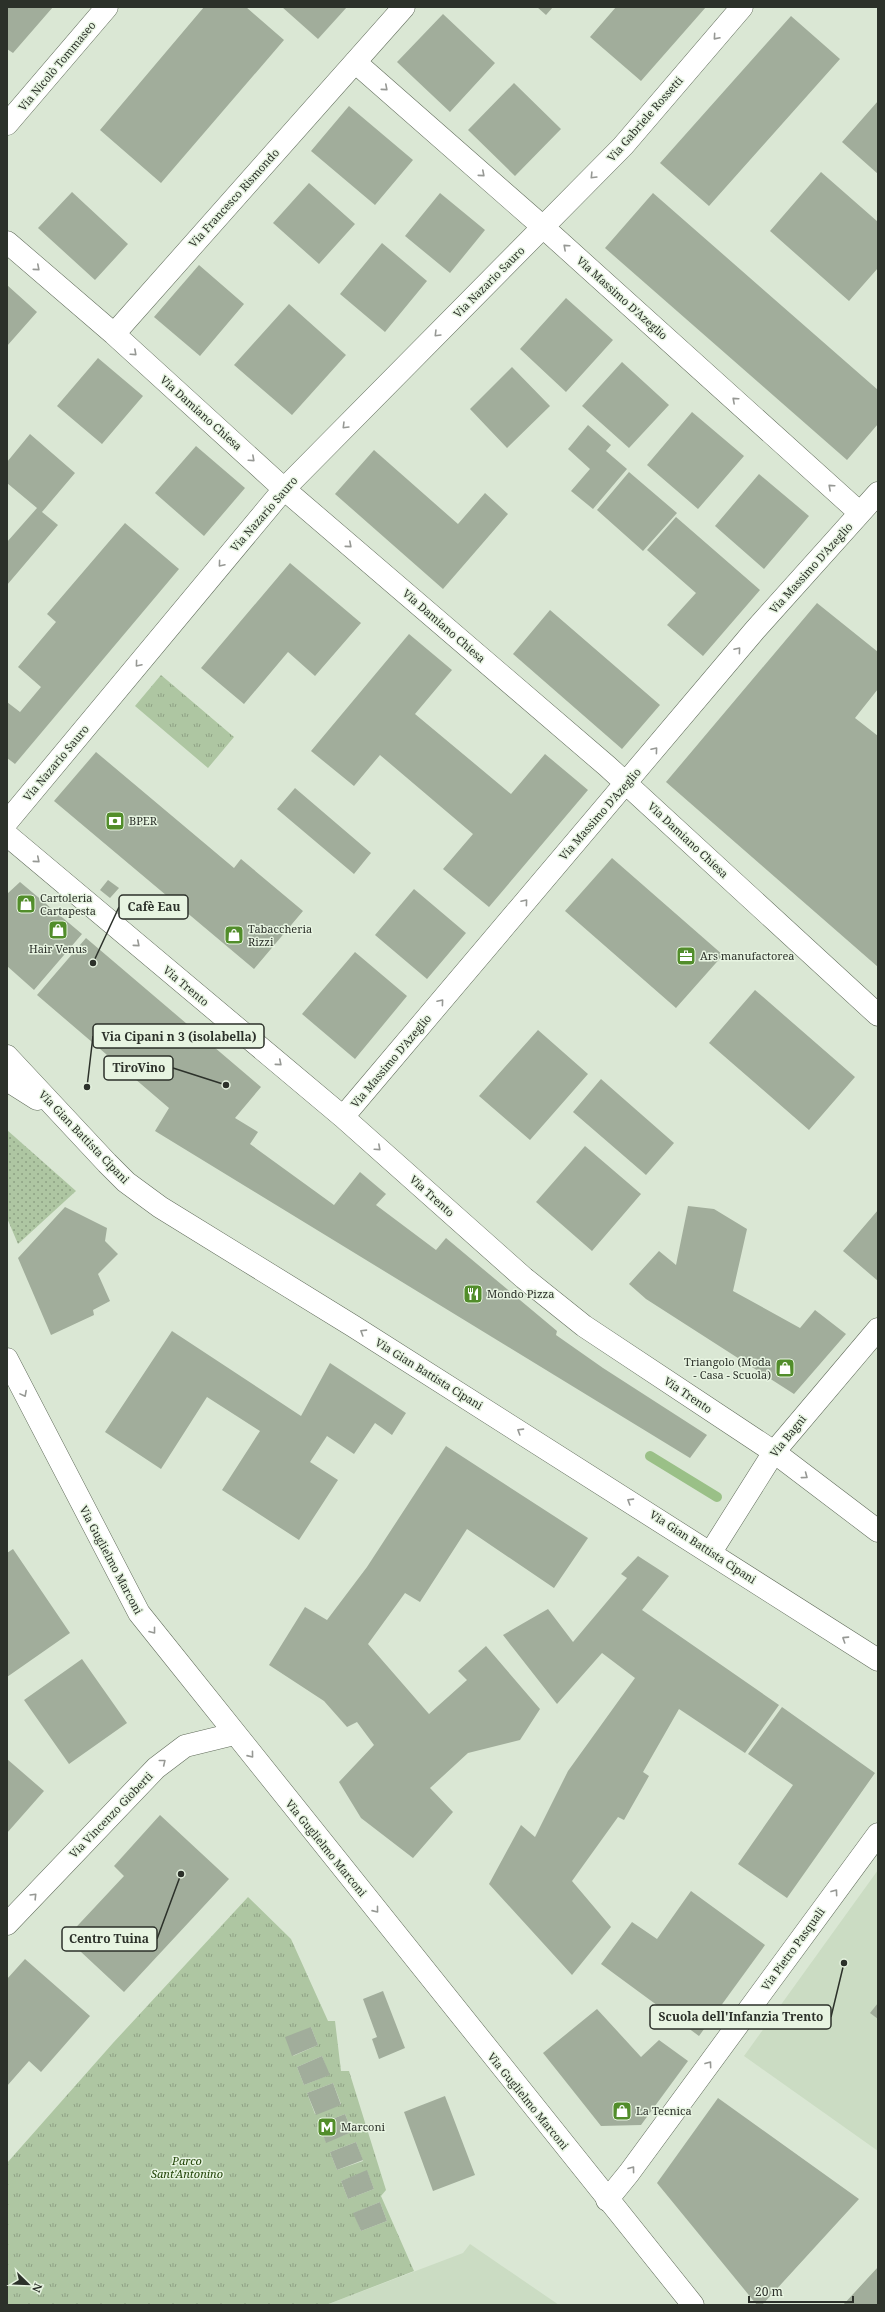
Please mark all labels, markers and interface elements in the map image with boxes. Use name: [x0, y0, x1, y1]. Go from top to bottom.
street label: Via Nicolò Tommaseo: [15, 18, 99, 114]
one-way arrow: [714, 32, 721, 39]
street label: Via Gabriele Rossetti: [603, 73, 686, 164]
one-way arrow: [380, 83, 387, 90]
street label: Via Francesco Rismondo: [185, 145, 282, 250]
one-way arrow: [478, 169, 485, 176]
one-way arrow: [590, 171, 598, 179]
street label: Via Nazario Sauro: [450, 243, 528, 321]
one-way arrow: [563, 244, 571, 252]
street label: Via Massimo D'Azeglio: [574, 253, 671, 343]
one-way arrow: [32, 263, 39, 270]
one-way arrow: [434, 329, 442, 337]
one-way arrow: [130, 348, 137, 355]
street label: Via Damiano Chiesa: [157, 372, 245, 453]
one-way arrow: [732, 397, 740, 405]
one-way arrow: [343, 421, 350, 429]
one-way arrow: [247, 454, 254, 461]
street label: Via Nazario Sauro: [227, 473, 300, 554]
one-way arrow: [828, 485, 836, 492]
street label: Via Massimo D'Azeglio: [766, 519, 856, 616]
one-way arrow: [345, 540, 352, 547]
one-way arrow: [219, 560, 226, 567]
street label: Via Damiano Chiesa: [400, 586, 489, 666]
one-way arrow: [733, 648, 740, 655]
one-way arrow: [136, 660, 143, 667]
street label: Via Nazario Sauro: [19, 721, 92, 804]
one-way arrow: [650, 748, 657, 755]
street label: Via Massimo D'Azeglio: [555, 764, 644, 863]
street label: Via Damiano Chiesa: [645, 798, 732, 881]
bank icon: BPER: [104, 810, 126, 832]
place label: BPER: [129, 813, 158, 828]
one-way arrow: [32, 856, 40, 863]
place label: Cartoleria Cartapesta: [40, 890, 96, 918]
shop icon: Cartoleria Cartapesta: [15, 893, 37, 915]
callout: Cafè Eau: [119, 895, 188, 919]
text: Cafè Eau: [127, 898, 181, 915]
one-way arrow: [520, 900, 527, 907]
shop icon: Hair Venus: [47, 919, 69, 941]
place label: Tabaccheria Rizzi: [248, 921, 312, 949]
shop icon: Tabaccheria Rizzi: [223, 924, 245, 946]
one-way arrow: [132, 939, 139, 946]
place label: Hair Venus: [29, 941, 87, 956]
office icon: Ars manufactorea: [675, 945, 697, 967]
place label: Ars manufactorea: [700, 948, 795, 963]
street label: Via Trento: [160, 962, 212, 1009]
one-way arrow: [436, 999, 443, 1006]
street label: Via Massimo D'Azeglio: [347, 1011, 434, 1111]
callout: Via Cipani n 3 (isolabella): [93, 1024, 264, 1048]
text: Via Cipani n 3 (isolabella): [101, 1028, 257, 1045]
callout: TiroVino: [104, 1056, 173, 1080]
text: TiroVino: [113, 1059, 165, 1076]
one-way arrow: [274, 1059, 282, 1066]
street label: Via Gian Battista Cipani: [36, 1087, 133, 1187]
one-way arrow: [373, 1143, 381, 1150]
street label: Via Trento: [407, 1172, 458, 1220]
restaurant icon: Mondo Pizza: [462, 1283, 484, 1305]
place label: Mondo Pizza: [487, 1286, 554, 1301]
one-way arrow: [360, 1330, 367, 1337]
street label: Via Gian Battista Cipani: [373, 1334, 486, 1413]
place label: Triangolo (Moda - Casa - Scuola): [684, 1354, 771, 1382]
shop icon: Triangolo (Moda - Casa - Scuola): [774, 1357, 796, 1379]
street label: Via Trento: [661, 1373, 715, 1416]
one-way arrow: [19, 1390, 26, 1397]
street label: Via Bagni: [766, 1411, 809, 1460]
one-way arrow: [517, 1429, 524, 1436]
one-way arrow: [801, 1471, 808, 1478]
one-way arrow: [627, 1499, 634, 1506]
street label: Via Guglielmo Marconi: [76, 1503, 147, 1617]
street label: Via Gian Battista Cipani: [647, 1507, 760, 1587]
one-way arrow: [148, 1626, 155, 1633]
one-way arrow: [842, 1636, 849, 1644]
one-way arrow: [246, 1750, 253, 1757]
one-way arrow: [159, 1760, 166, 1767]
street label: Via Vincenzo Gioberti: [66, 1768, 156, 1861]
street label: Via Guglielmo Marconi: [283, 1796, 370, 1900]
one-way arrow: [830, 1889, 837, 1896]
one-way arrow: [29, 1893, 37, 1901]
street label: Via Pietro Pasquali: [757, 1904, 828, 1993]
one-way arrow: [372, 1906, 379, 1913]
callout: Centro Tuina: [62, 1927, 157, 1951]
text: Centro Tuina: [69, 1930, 149, 1947]
callout: Scuola dell'Infanzia Trento: [650, 2005, 831, 2029]
text: Scuola dell'Infanzia Trento: [659, 2008, 823, 2025]
street label: Via Guglielmo Marconi: [485, 2049, 572, 2153]
one-way arrow: [704, 2061, 711, 2068]
shop icon: La Tecnica: [611, 2100, 633, 2122]
place label: La Tecnica: [636, 2103, 692, 2118]
metro station icon: Marconi: [316, 2116, 338, 2138]
place label: Marconi: [341, 2119, 386, 2134]
park label: Parco Sant'Antonino: [151, 2153, 223, 2181]
one-way arrow: [627, 2167, 634, 2174]
north arrow: [8, 2264, 48, 2304]
scale bar: [749, 2278, 853, 2304]
text: N: [29, 2281, 46, 2295]
text: 20 m: [755, 2283, 783, 2300]

